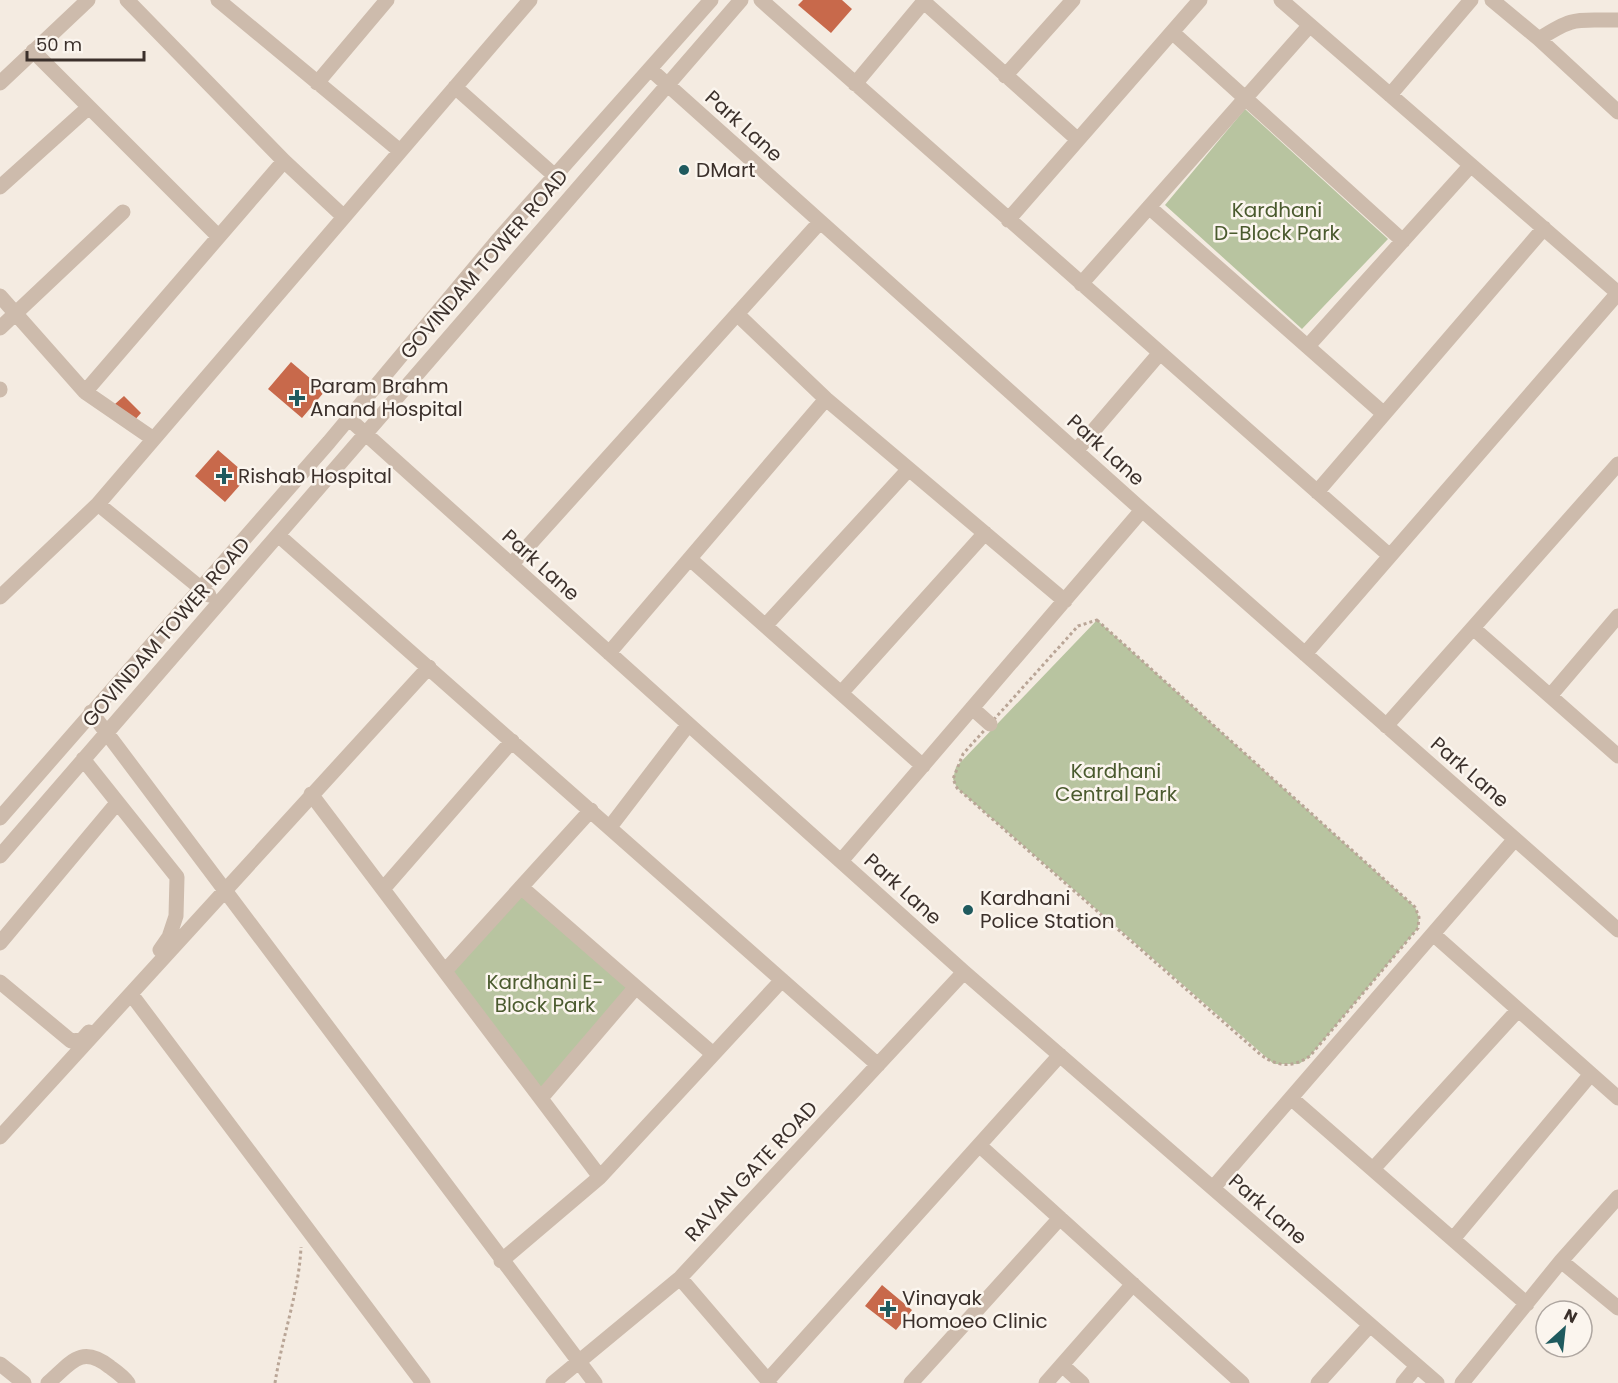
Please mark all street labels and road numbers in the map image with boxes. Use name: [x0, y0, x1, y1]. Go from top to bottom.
street label: Park Lane: [699, 84, 789, 168]
street label: GOVINDAM TOWER ROAD: [394, 163, 574, 365]
street label: Park Lane: [1061, 408, 1151, 492]
street label: Park Lane: [496, 523, 586, 607]
street label: GOVINDAM TOWER ROAD: [76, 531, 256, 733]
street label: Park Lane: [1425, 730, 1515, 814]
street label: Park Lane: [858, 847, 948, 931]
street label: RAVAN GATE ROAD: [678, 1095, 824, 1247]
street label: Park Lane: [1223, 1167, 1313, 1251]

